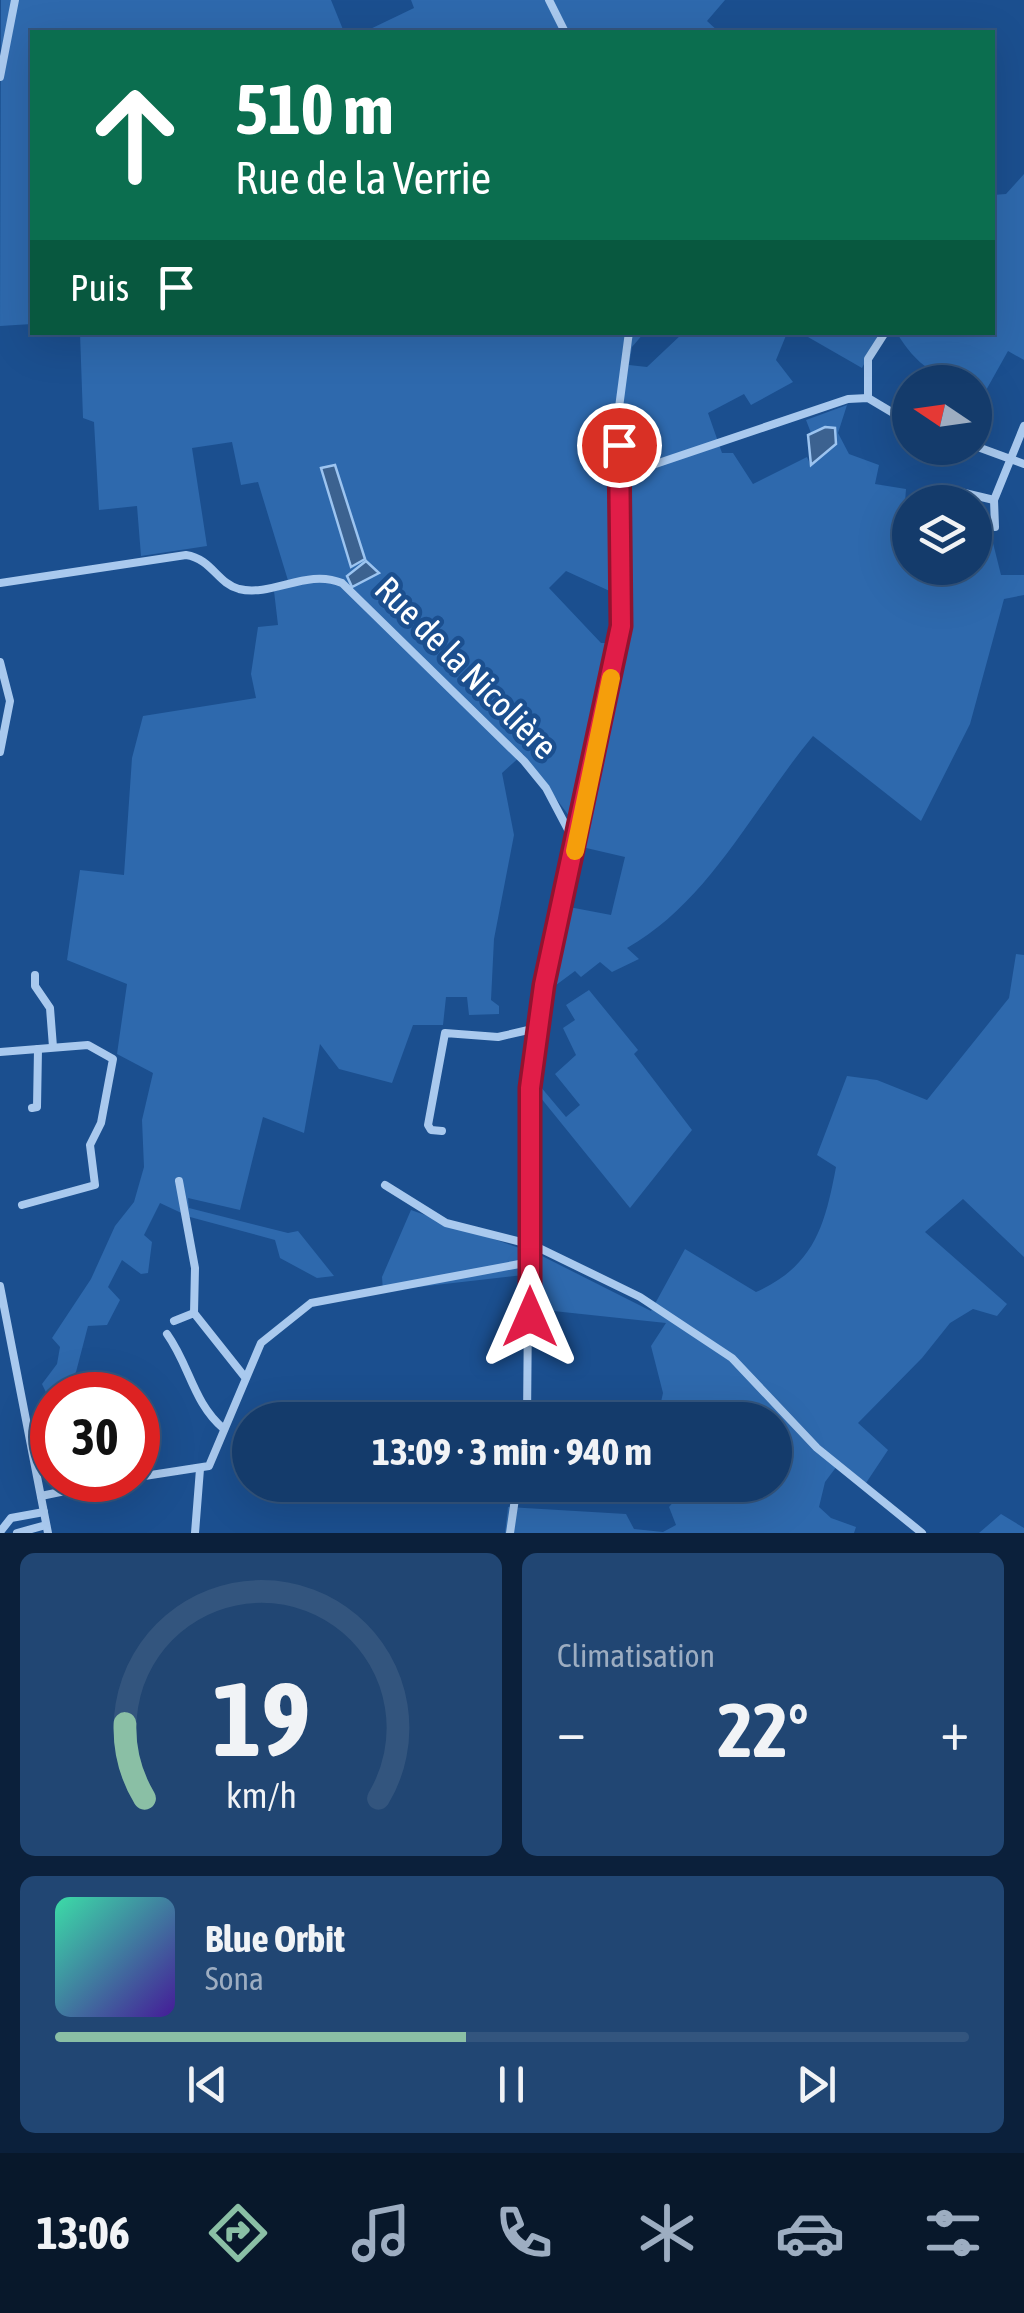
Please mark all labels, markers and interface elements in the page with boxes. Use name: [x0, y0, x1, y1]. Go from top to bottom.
text: 510 m: [235, 69, 394, 149]
icon: ahead: [70, 70, 200, 200]
text: Rue de la Verrie: [235, 152, 491, 204]
icon: arrive: [149, 260, 204, 315]
text: Puis: [70, 266, 129, 309]
north arrow: [892, 365, 992, 465]
map controls: [892, 365, 992, 585]
pin: [577, 403, 662, 488]
icon: arrive: [592, 418, 647, 473]
button: layers: [892, 485, 992, 585]
street label: Rue de la Nicolière: [368, 568, 566, 766]
position arrow: [478, 1265, 582, 1369]
speed limit sign: 30: [30, 1372, 160, 1502]
text: 13:09 · 3 min · 940 m: [372, 1430, 652, 1473]
text: Climatisation: [557, 1637, 715, 1674]
text: 19: [212, 1659, 310, 1778]
text: 22°: [717, 1687, 809, 1773]
text: −: [557, 1699, 586, 1762]
text: +: [940, 1699, 969, 1762]
text: km/h: [226, 1775, 296, 1816]
text: Blue Orbit: [205, 1917, 345, 1960]
text: Sona: [205, 1960, 264, 1997]
icon: previous: [180, 2057, 235, 2112]
icon: pause: [484, 2057, 539, 2112]
icon: next: [789, 2057, 844, 2112]
icon: directions: [203, 2198, 273, 2268]
icon: music: [346, 2198, 416, 2268]
icon: phone: [489, 2198, 559, 2268]
icon: climate: [632, 2198, 702, 2268]
icon: car: [775, 2198, 845, 2268]
icon: filters: [918, 2198, 988, 2268]
text: 13:06: [36, 2207, 130, 2259]

